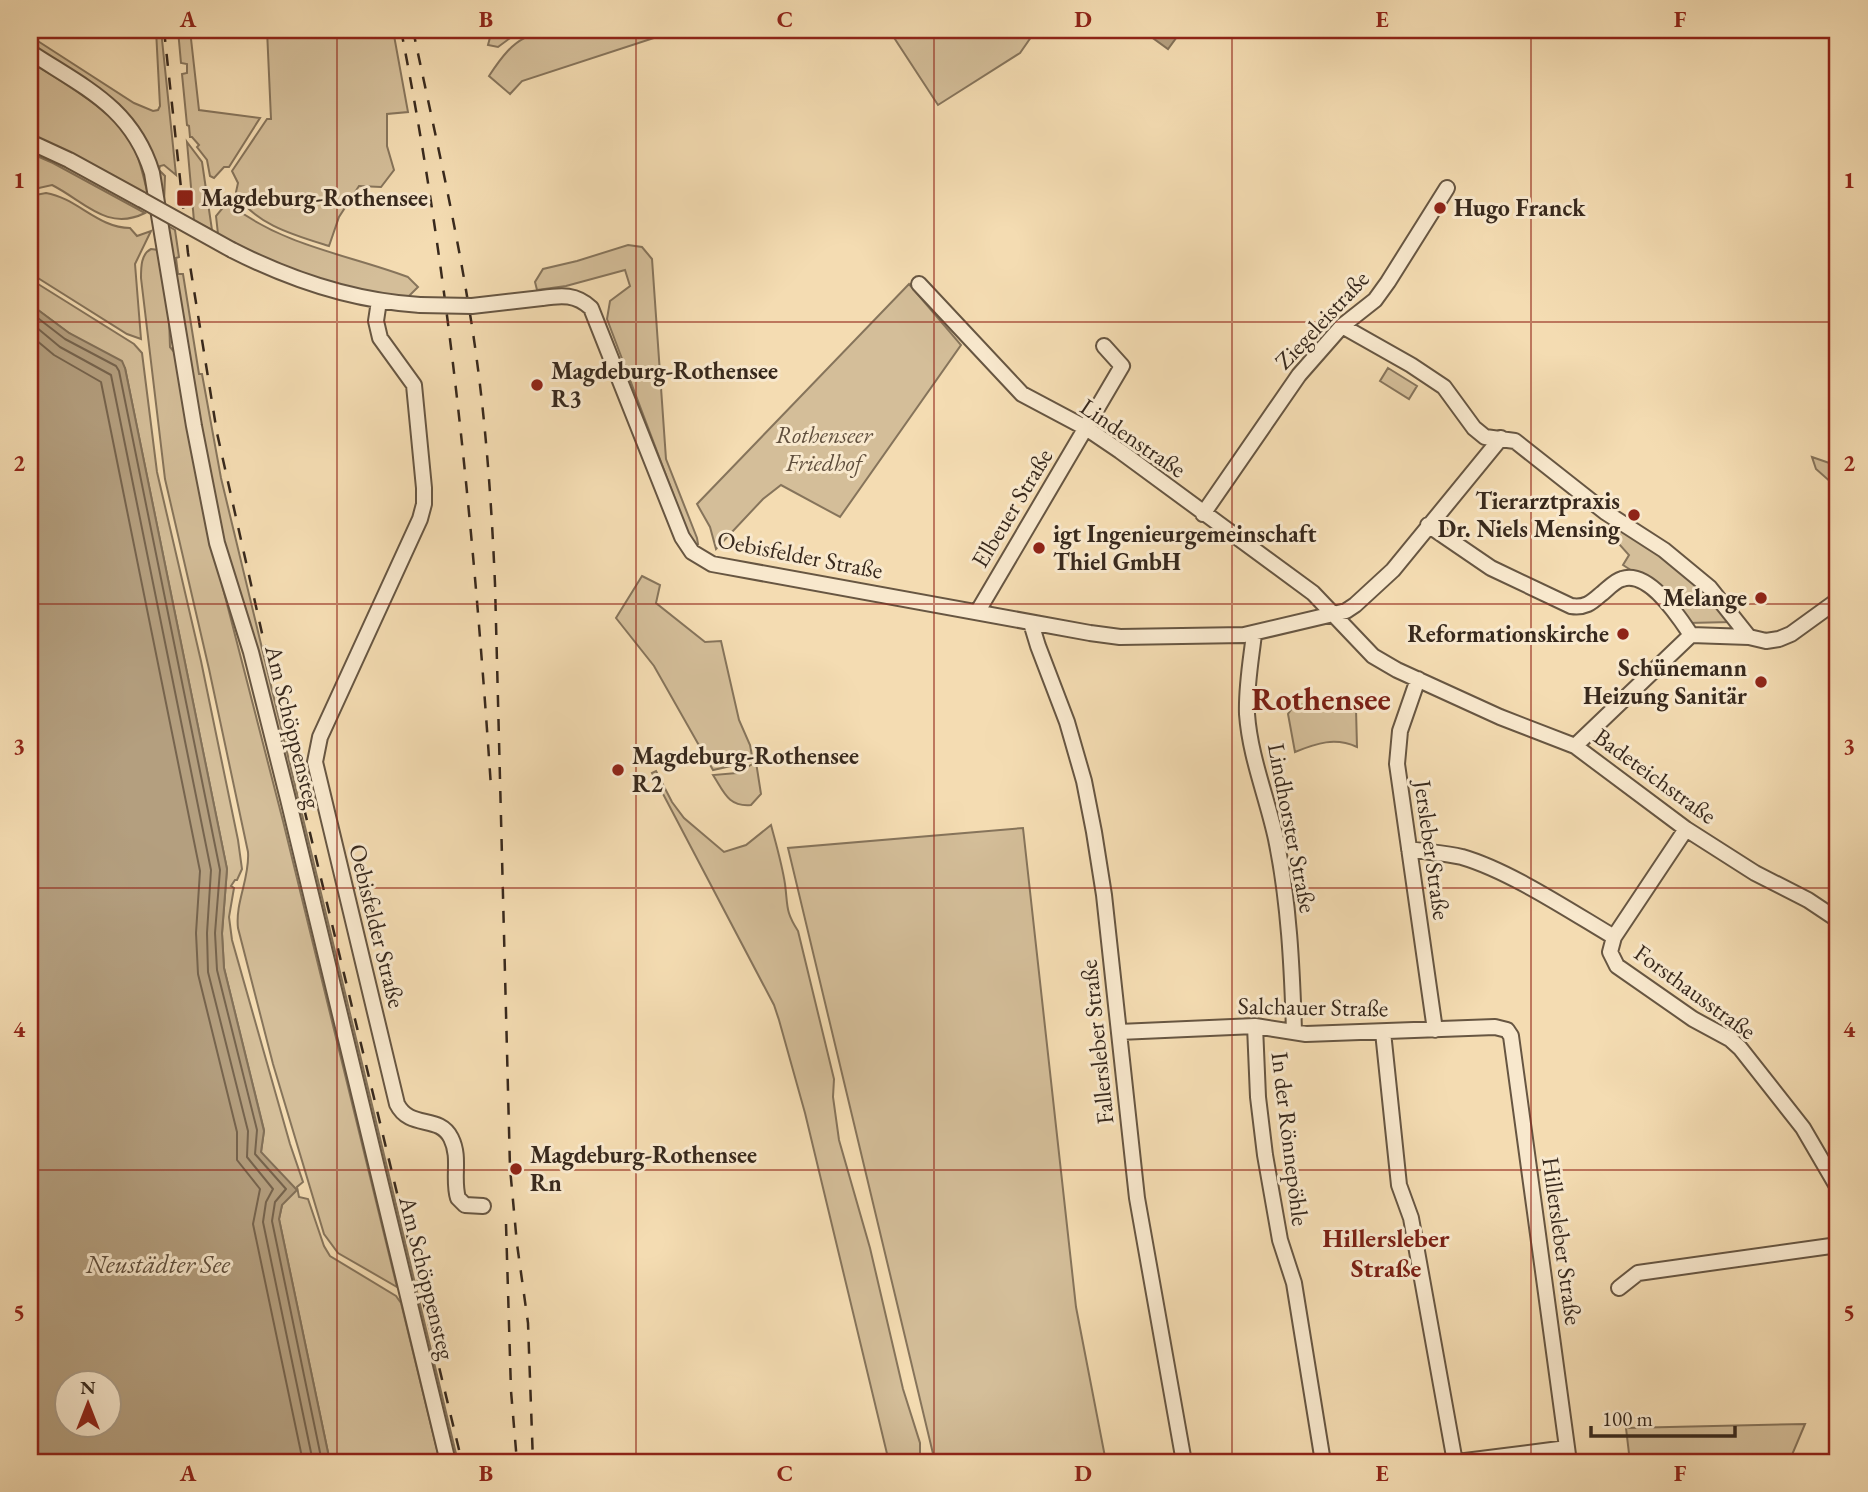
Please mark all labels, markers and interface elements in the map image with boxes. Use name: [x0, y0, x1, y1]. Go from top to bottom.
text: A: [179, 4, 197, 34]
text: B: [479, 4, 493, 34]
text: C: [777, 4, 793, 34]
text: D: [1074, 4, 1092, 34]
text: E: [1375, 4, 1389, 34]
text: F: [1674, 4, 1687, 34]
text: 1: [13, 165, 25, 195]
text: 1: [1843, 165, 1855, 195]
place label: Magdeburg-Rothensee: [201, 182, 428, 214]
marker: Magdeburg-Rothensee: [175, 188, 195, 208]
place label: Hugo Franck: [1454, 192, 1586, 224]
marker: Hugo Franck: [1432, 200, 1448, 216]
street label: Ziegeleistraße: [1268, 263, 1376, 376]
place label: Magdeburg-Rothensee R3: [551, 355, 778, 414]
marker: Magdeburg-Rothensee R3: [529, 377, 545, 393]
street label: Lindenstraße: [1074, 391, 1192, 484]
park label: Rothenseer Friedhof: [776, 419, 874, 478]
street label: Elbeuer Straße: [964, 443, 1059, 573]
text: 2: [13, 448, 25, 478]
text: 2: [1843, 448, 1855, 478]
place label: Tierarztpraxis Dr. Niels Mensing: [1438, 485, 1621, 545]
marker: Tierarztpraxis Dr. Niels Mensing: [1626, 507, 1642, 523]
place label: igt Ingenieurgemeinschaft Thiel GmbH: [1053, 518, 1316, 577]
street label: Oebisfelder Straße: [715, 523, 885, 586]
marker: igt Ingenieurgemeinschaft Thiel GmbH: [1031, 540, 1047, 556]
place label: Melange: [1663, 582, 1747, 614]
marker: Melange: [1753, 590, 1769, 606]
place label: Reformationskirche: [1408, 618, 1609, 649]
marker: Reformationskirche: [1615, 626, 1631, 642]
street label: Am Schöppensteg: [258, 641, 329, 812]
place label: Schünemann Heizung Sanitär: [1583, 652, 1747, 712]
marker: Schünemann Heizung Sanitär: [1753, 674, 1769, 690]
district label: Rothensee: [1251, 678, 1391, 720]
street label: Badeteichstraße: [1588, 721, 1723, 831]
text: 3: [13, 731, 25, 761]
text: 3: [1843, 731, 1855, 761]
place label: Magdeburg-Rothensee R2: [632, 740, 859, 799]
street label: Lindhorster Straße: [1261, 740, 1324, 915]
marker: Magdeburg-Rothensee R2: [610, 762, 626, 778]
street label: Jersleber Straße: [1407, 776, 1458, 922]
street label: Oebisfelder Straße: [342, 841, 413, 1011]
street label: Forsthausstraße: [1628, 937, 1762, 1046]
street label: Fallersleber Straße: [1072, 958, 1121, 1126]
street label: Salchauer Straße: [1237, 990, 1389, 1023]
text: 4: [13, 1014, 26, 1044]
text: 4: [1843, 1014, 1856, 1044]
street label: In der Rönnepöhle: [1264, 1050, 1317, 1228]
place label: Magdeburg-Rothensee Rn: [530, 1139, 757, 1198]
street label: Hillersleber Straße: [1535, 1155, 1590, 1327]
marker: Magdeburg-Rothensee Rn: [508, 1161, 524, 1177]
street label: Am Schöppensteg: [392, 1192, 463, 1363]
district label: Hillersleber Straße: [1322, 1221, 1450, 1285]
water label: Neustädter See: [85, 1247, 231, 1281]
text: 5: [13, 1297, 25, 1327]
text: 5: [1843, 1297, 1855, 1327]
north arrow: [52, 1370, 122, 1440]
text: N: [80, 1375, 96, 1400]
scale bar: [1591, 1394, 1735, 1438]
text: 100 m: [1602, 1405, 1653, 1432]
text: A: [179, 1458, 197, 1488]
text: B: [479, 1458, 493, 1488]
text: C: [777, 1458, 793, 1488]
text: D: [1074, 1458, 1092, 1488]
text: E: [1375, 1458, 1389, 1488]
text: F: [1674, 1458, 1687, 1488]

